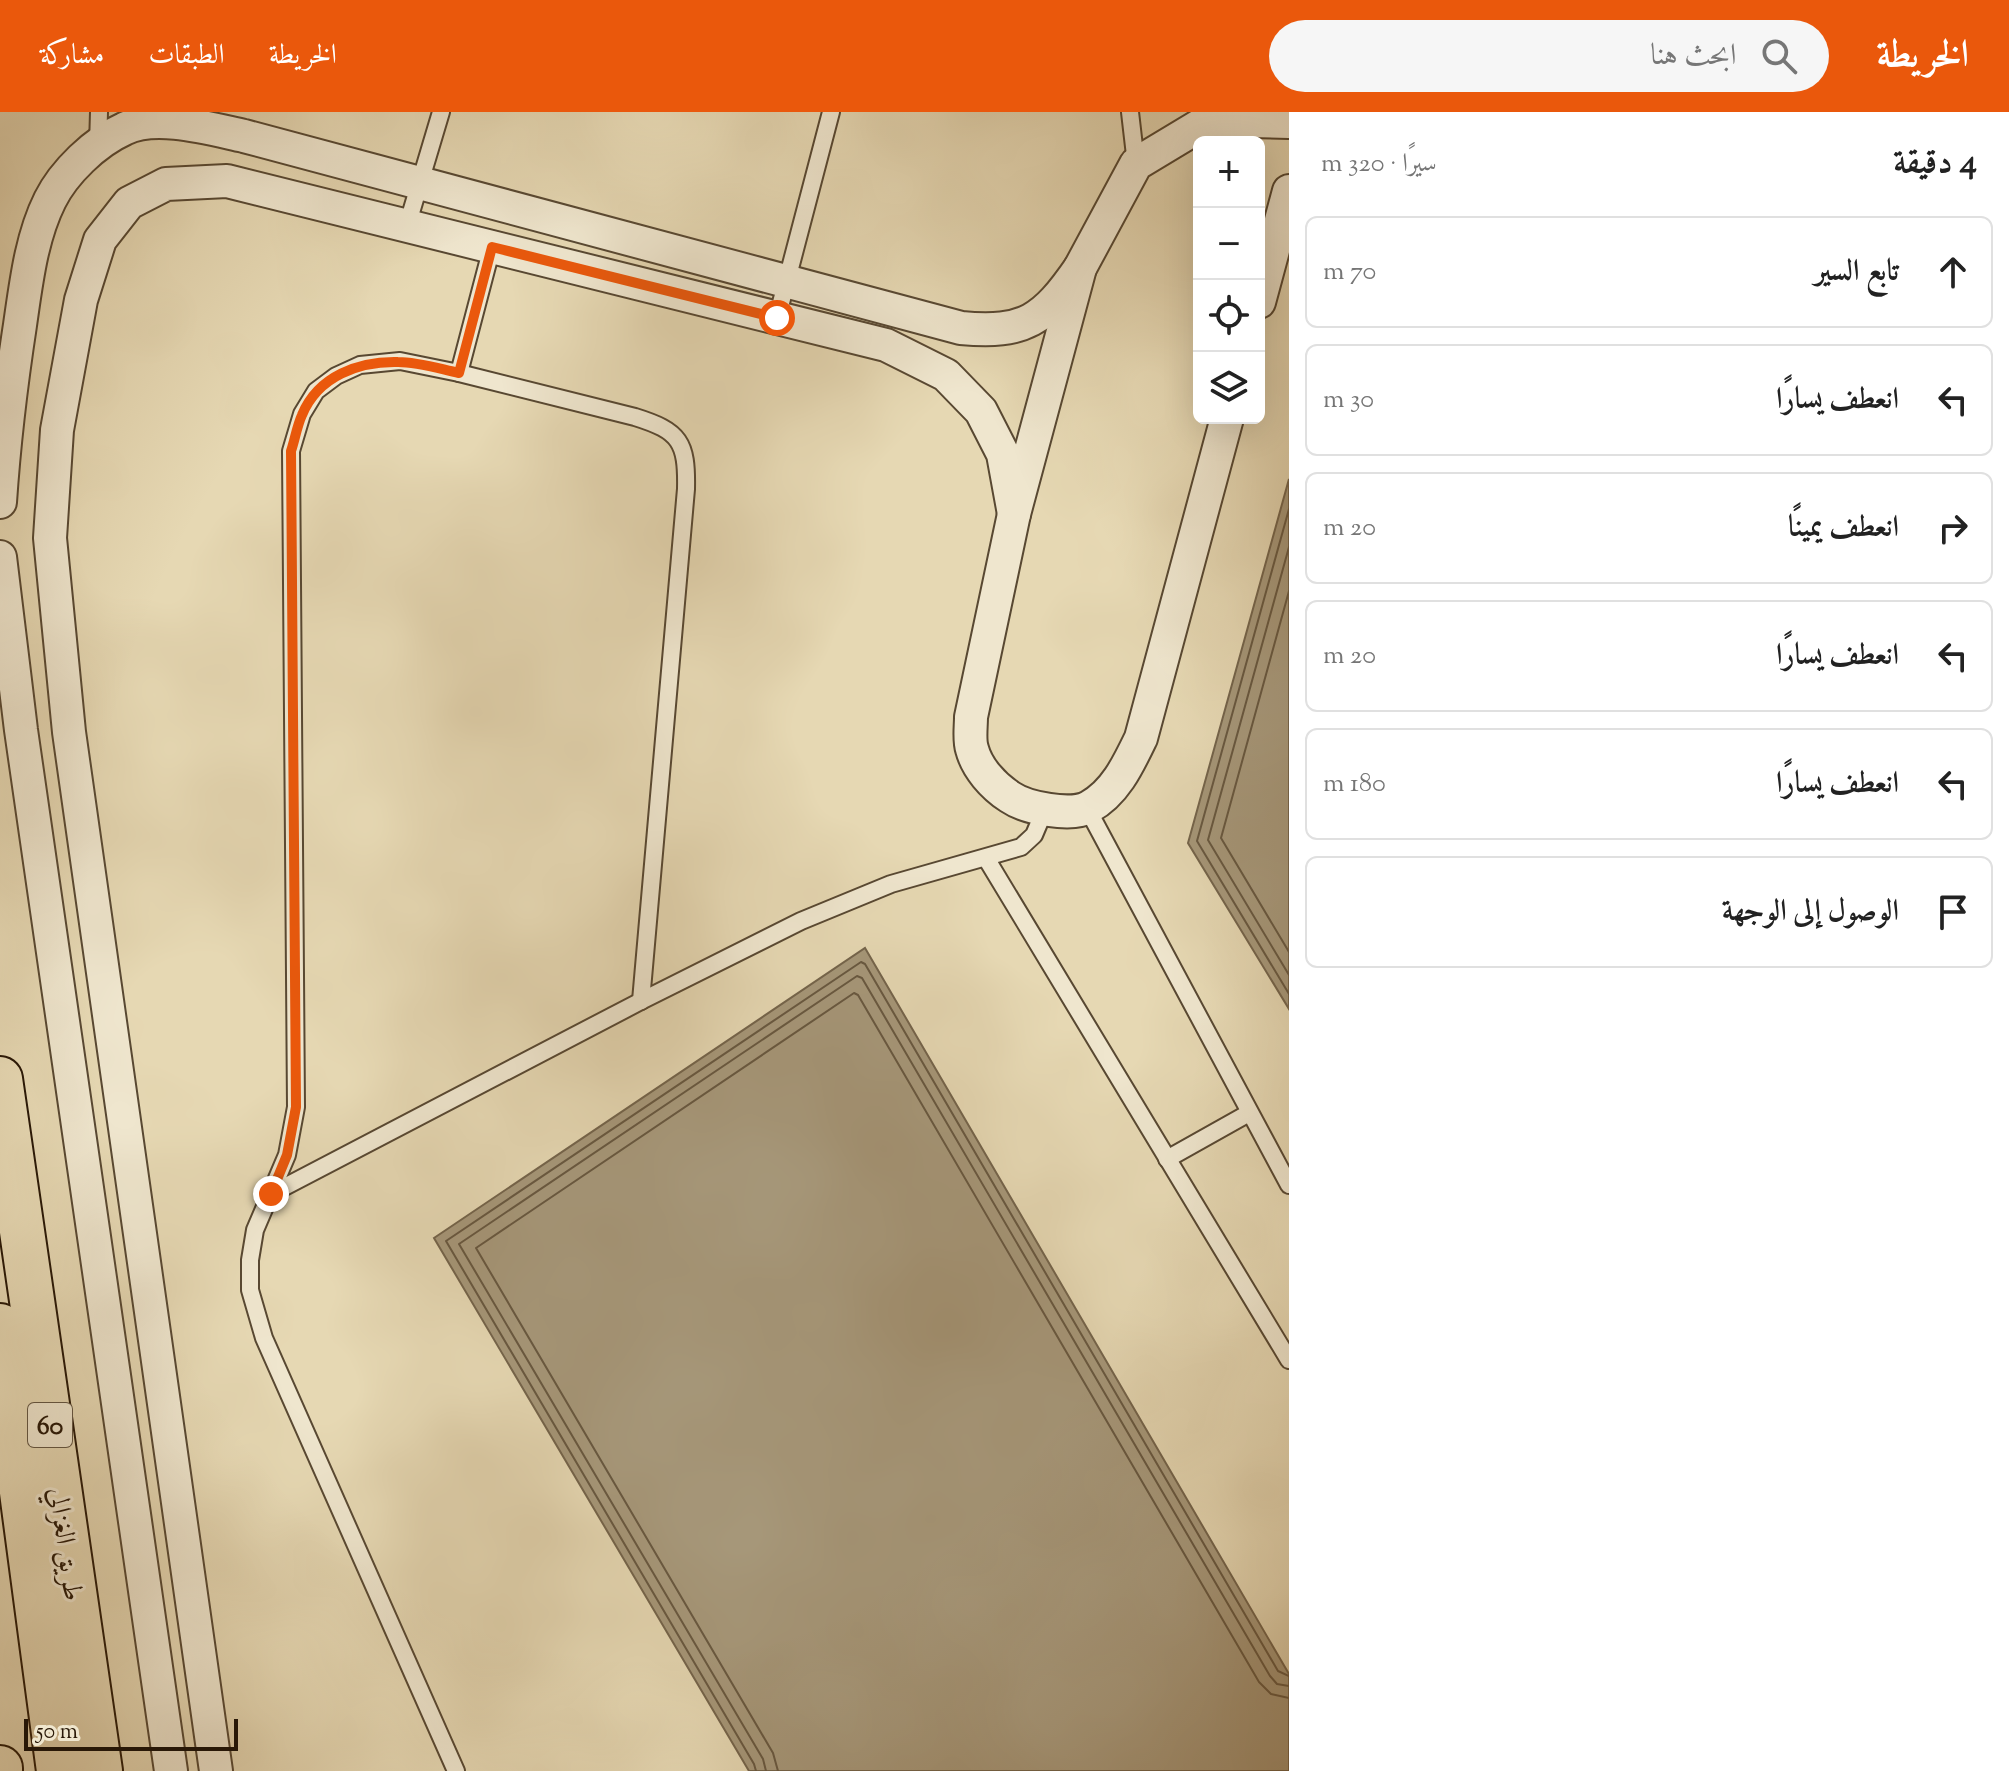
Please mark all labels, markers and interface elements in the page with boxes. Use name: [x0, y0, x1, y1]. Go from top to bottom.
search box: [1269, 20, 1829, 92]
text: الخريطة: [1877, 30, 1969, 84]
icon: search: [1757, 34, 1801, 78]
text: ابحث هنا: [1650, 35, 1737, 78]
text: مشاركة: [40, 36, 104, 76]
text: الطبقات: [148, 36, 225, 76]
text: الخريطة: [269, 36, 337, 76]
map controls: [1193, 136, 1265, 424]
button: +: [1193, 136, 1265, 208]
text: 4 دقيقة: [1893, 139, 1977, 188]
text: سيرًا · 320 m: [1321, 146, 1437, 183]
button: −: [1193, 208, 1265, 280]
icon: ahead: [1931, 250, 1975, 294]
text: تابع السير: [1814, 251, 1899, 294]
text: 70 m: [1323, 254, 1376, 291]
button: locate: [1193, 280, 1265, 352]
route start: [759, 300, 795, 336]
button: layers: [1193, 352, 1265, 424]
icon: left: [1931, 378, 1975, 422]
text: انعطف يسارًا: [1776, 379, 1899, 422]
text: 30 m: [1323, 382, 1374, 419]
icon: right: [1931, 506, 1975, 550]
text: انعطف يمينًا: [1788, 507, 1899, 550]
text: 20 m: [1323, 510, 1376, 547]
icon: left: [1931, 634, 1975, 678]
text: انعطف يسارًا: [1776, 635, 1899, 678]
text: 20 m: [1323, 638, 1376, 675]
icon: left: [1931, 762, 1975, 806]
text: انعطف يسارًا: [1776, 763, 1899, 806]
text: 180 m: [1323, 766, 1386, 803]
icon: arrive: [1931, 890, 1975, 934]
text: الوصول إلى الوجهة: [1722, 891, 1899, 934]
route end: [253, 1176, 289, 1212]
road number: 60: [28, 1403, 72, 1447]
street label: طريق الغزالي: [36, 1485, 92, 1604]
scale bar: [24, 1715, 238, 1751]
text: 50 m: [36, 1717, 78, 1749]

